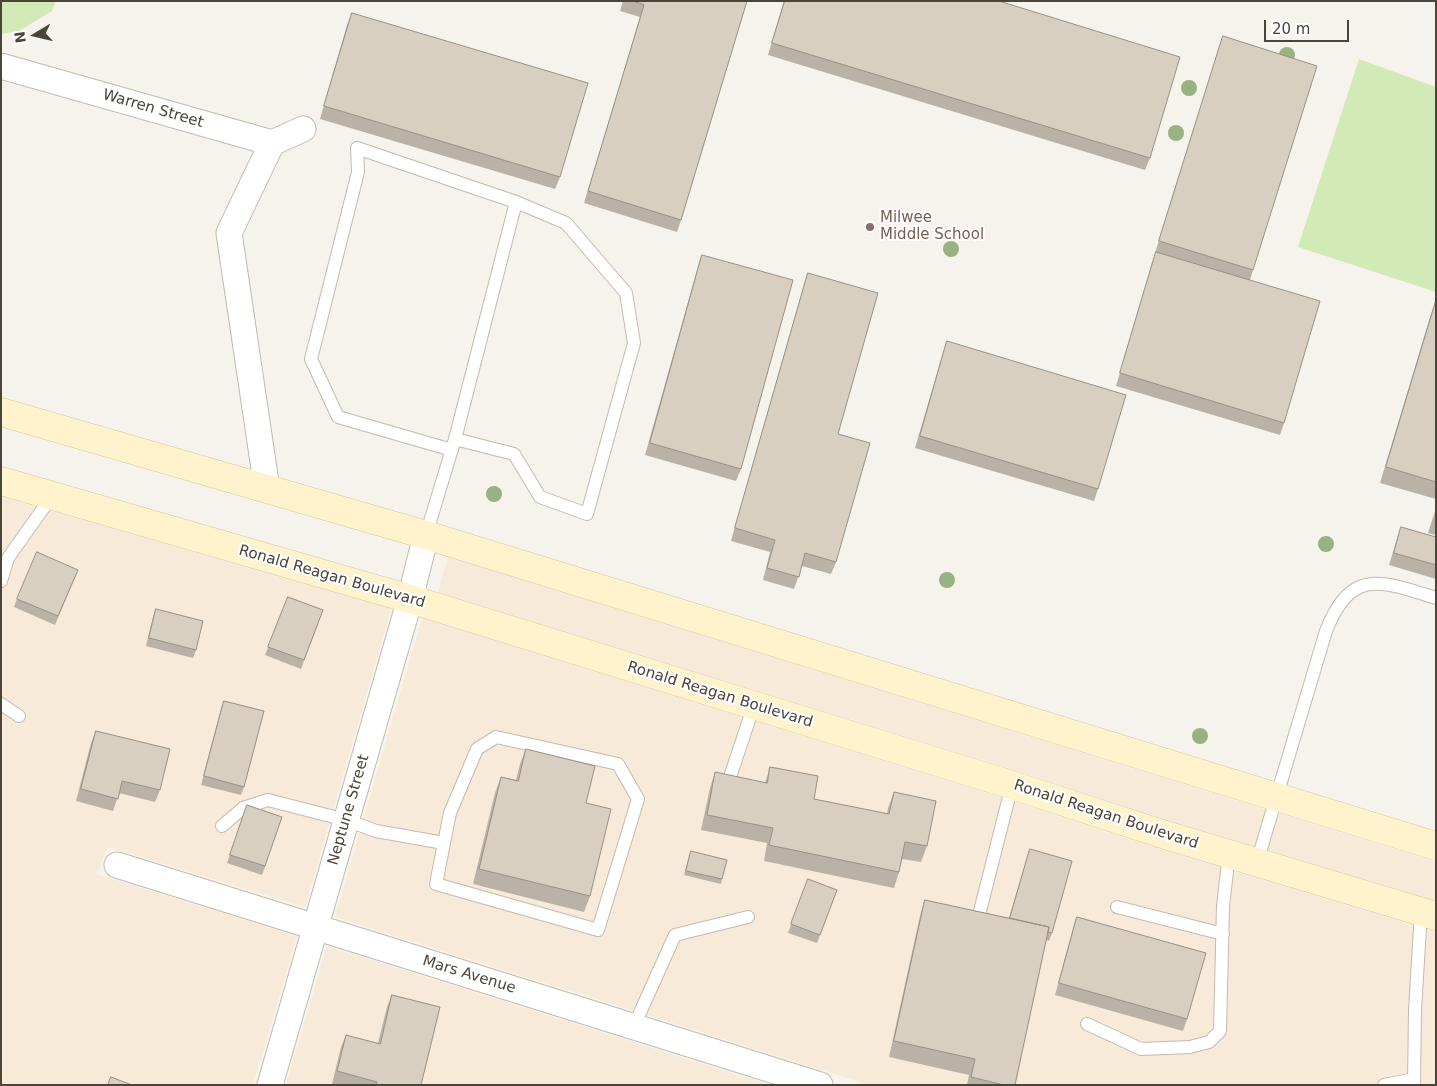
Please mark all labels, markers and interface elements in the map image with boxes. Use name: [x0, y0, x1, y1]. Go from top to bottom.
north arrow: [10, 10, 60, 60]
scale bar: [1267, 10, 1352, 42]
text: 20 m: [1272, 20, 1310, 38]
text: N: [11, 30, 29, 44]
street label: Warren Street: [101, 86, 205, 132]
place label: Milwee Middle School: [880, 209, 984, 244]
marker: Milwee Middle School: [864, 221, 876, 233]
street label: Ronald Reagan Boulevard: [237, 542, 427, 612]
street label: Ronald Reagan Boulevard: [625, 658, 815, 732]
street label: Neptune Street: [325, 753, 373, 867]
street label: Ronald Reagan Boulevard: [1011, 777, 1201, 853]
street label: Mars Avenue: [420, 952, 518, 998]

